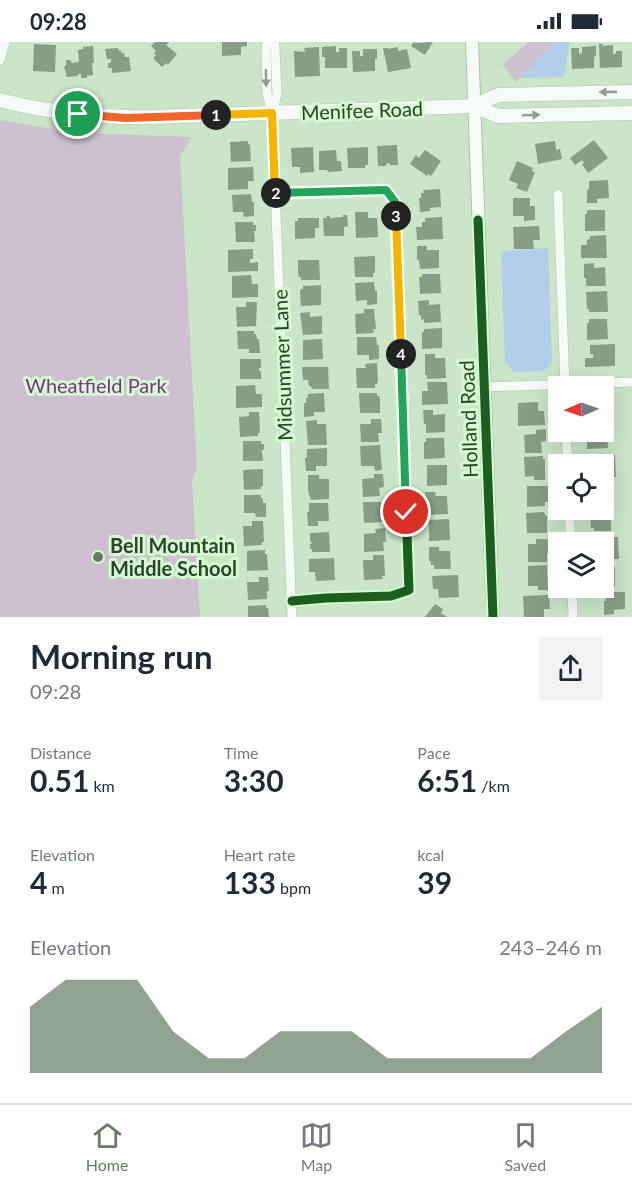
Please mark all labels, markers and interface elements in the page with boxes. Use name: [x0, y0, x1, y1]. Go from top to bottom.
text: 09:28: [30, 8, 87, 35]
one-way arrow: [262, 68, 271, 87]
one-way arrow: [598, 87, 617, 97]
pin: [52, 88, 103, 139]
street label: Menifee Road: [301, 96, 423, 124]
icon: arrive: [61, 97, 94, 130]
pin: 1: [201, 100, 231, 130]
text: 1: [211, 105, 221, 124]
one-way arrow: [521, 111, 540, 120]
pin: 2: [261, 178, 291, 208]
text: 2: [271, 183, 281, 202]
pin: 3: [381, 201, 411, 231]
text: 3: [391, 206, 401, 225]
street label: Midsummer Lane: [267, 289, 297, 441]
pin: 4: [386, 339, 416, 369]
text: 4: [396, 344, 406, 363]
street label: Holland Road: [454, 360, 482, 478]
park label: Wheatfield Park: [25, 373, 168, 397]
north arrow: [548, 376, 614, 442]
map controls: [548, 376, 614, 598]
button: locate: [548, 454, 614, 520]
pin: [380, 486, 431, 537]
icon: check: [389, 495, 422, 528]
button: layers: [548, 532, 614, 598]
place label: Bell Mountain Middle School: [110, 533, 237, 580]
marker: Bell Mountain Middle School: [91, 550, 105, 564]
text: Morning run: [30, 636, 213, 676]
button: share: [539, 637, 602, 700]
text: 09:28: [30, 679, 81, 703]
text: Distance: [30, 743, 91, 762]
text: Time: [224, 743, 259, 762]
text: Pace: [417, 743, 451, 762]
text: 0.51: [30, 762, 89, 798]
text: 3:30: [224, 762, 284, 798]
text: 6:51: [417, 762, 477, 798]
text: km: [89, 776, 115, 795]
text: /km: [477, 776, 510, 795]
text: Elevation: [30, 845, 95, 864]
text: Heart rate: [224, 845, 295, 864]
text: kcal: [417, 845, 444, 864]
text: 4: [30, 864, 47, 900]
text: 133: [224, 864, 276, 900]
text: 39: [417, 864, 452, 900]
text: m: [47, 878, 65, 897]
text: bpm: [276, 878, 311, 897]
text: Elevation: [30, 935, 111, 959]
text: 243–246 m: [499, 935, 602, 959]
tab: Home: [86, 1119, 128, 1174]
tab: Map: [300, 1119, 333, 1174]
tab: Saved: [504, 1119, 546, 1174]

